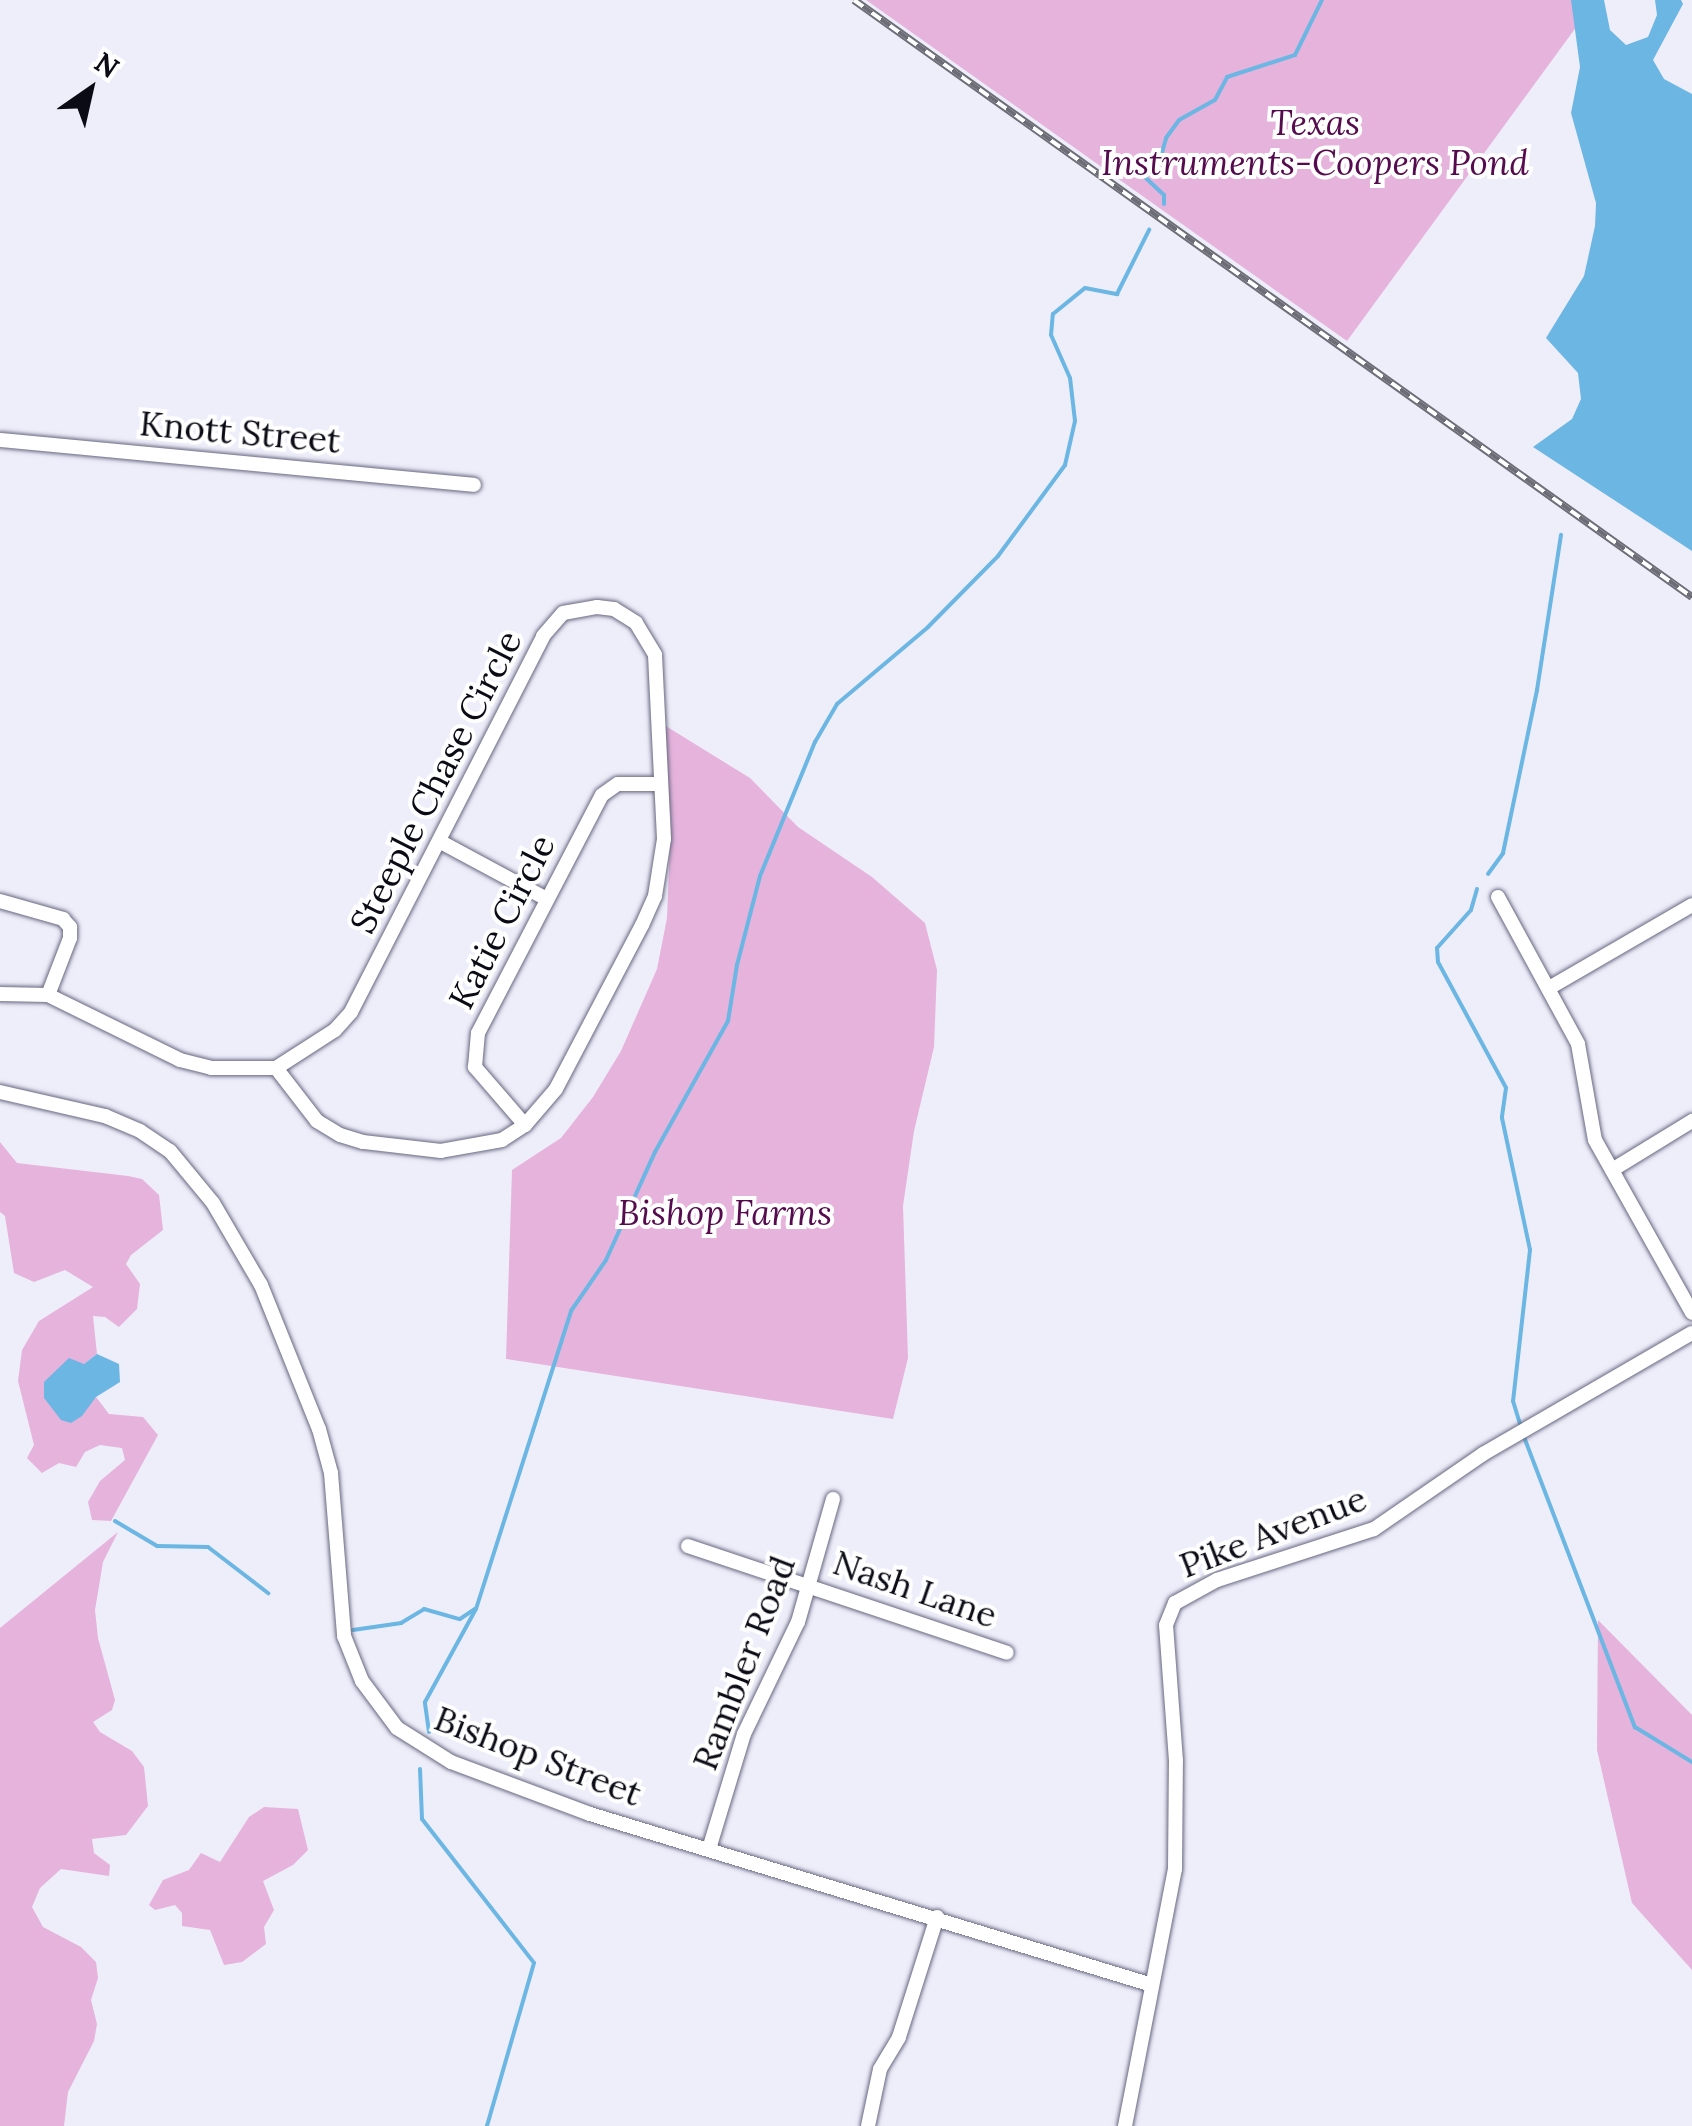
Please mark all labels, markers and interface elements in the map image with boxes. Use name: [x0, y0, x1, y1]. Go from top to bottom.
north arrow: [40, 40, 140, 140]
text: N: [88, 44, 126, 86]
park label: Texas Instruments-Coopers Pond: [1101, 102, 1529, 184]
street label: Knott Street: [138, 402, 342, 462]
street label: Steeple Chase Circle: [342, 624, 530, 940]
street label: Katie Circle: [440, 828, 564, 1016]
park label: Bishop Farms: [618, 1192, 832, 1234]
street label: Pike Avenue: [1174, 1477, 1372, 1587]
street label: Nash Lane: [828, 1541, 1002, 1637]
street label: Rambler Road: [684, 1550, 804, 1776]
street label: Bishop Street: [429, 1697, 647, 1815]

